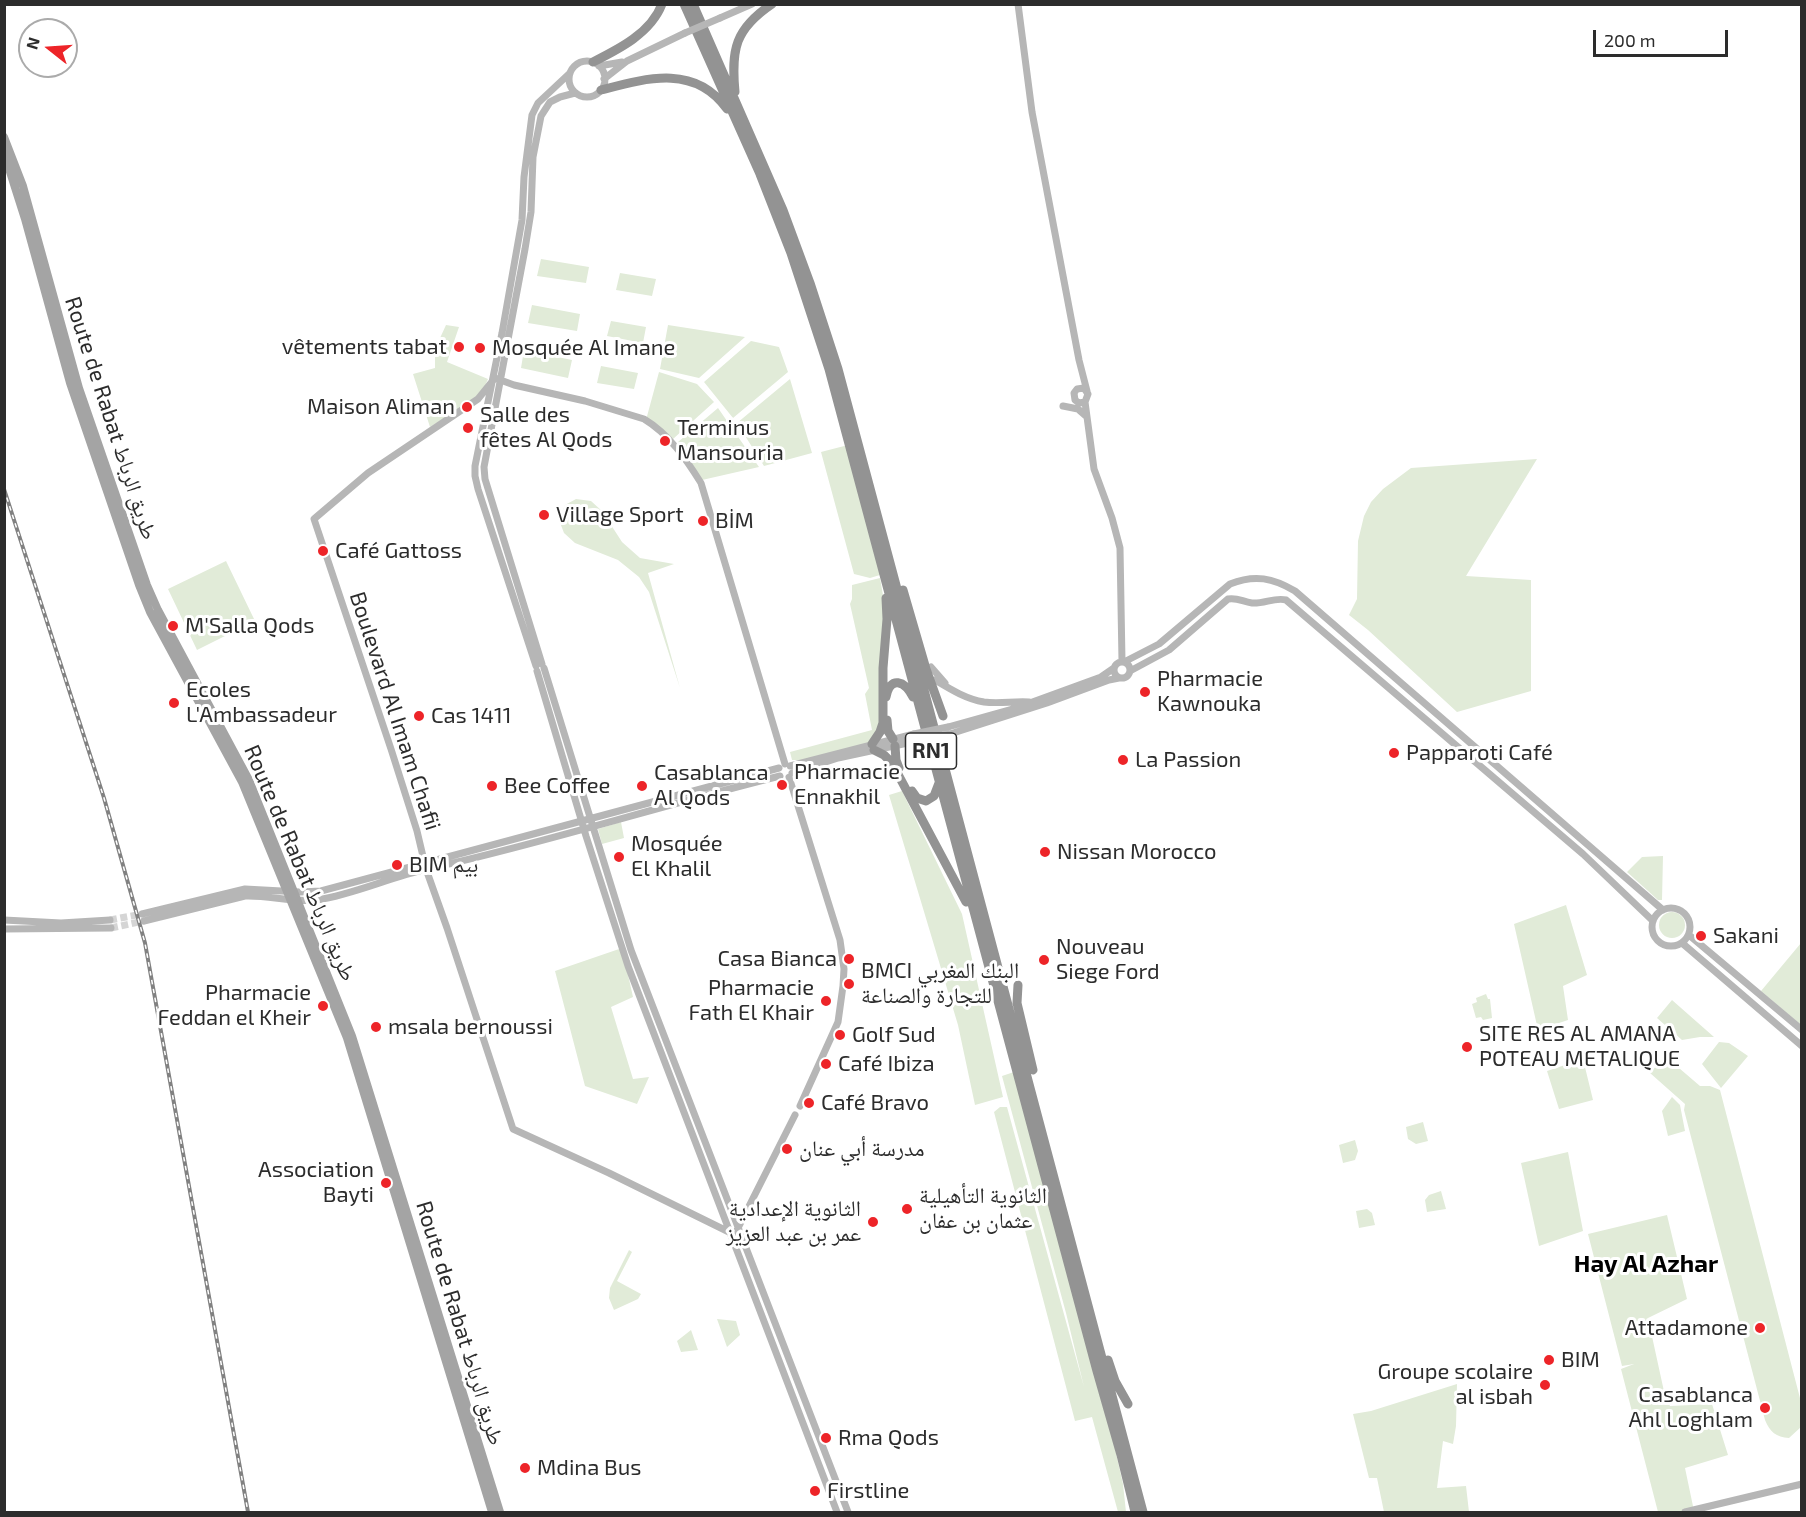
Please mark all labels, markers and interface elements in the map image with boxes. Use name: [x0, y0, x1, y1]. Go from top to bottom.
north arrow: [18, 18, 78, 78]
scale bar: [1596, 18, 1731, 56]
text: 200 m: [1604, 29, 1656, 51]
text: N: [21, 35, 43, 51]
street label: Route de Rabat طريق الرباط: [59, 293, 163, 543]
place label: vêtements tabat: [282, 334, 447, 360]
place label: Mosquée Al Imane: [492, 335, 675, 361]
marker: vêtements tabat: [452, 340, 466, 354]
marker: Mosquée Al Imane: [473, 341, 487, 355]
place label: Maison Aliman: [307, 394, 455, 420]
marker: Maison Aliman: [460, 400, 474, 414]
place label: Salle des fêtes Al Qods: [480, 402, 612, 454]
place label: Terminus Mansouria: [677, 415, 784, 466]
marker: Salle des fêtes Al Qods: [461, 421, 475, 435]
marker: Terminus Mansouria: [658, 434, 672, 448]
place label: Village Sport: [556, 502, 684, 528]
marker: Village Sport: [537, 508, 551, 522]
place label: BİM: [715, 508, 754, 534]
marker: BİM: [696, 514, 710, 528]
place label: Café Gattoss: [335, 538, 462, 564]
marker: Café Gattoss: [316, 544, 330, 558]
street label: Boulevard Al Imam Chafii: [344, 588, 446, 834]
place label: M'Salla Qods: [185, 613, 314, 639]
marker: M'Salla Qods: [166, 619, 180, 633]
place label: Pharmacie Kawnouka: [1157, 666, 1263, 718]
place label: Ecoles L'Ambassadeur: [186, 677, 337, 728]
marker: Pharmacie Kawnouka: [1138, 685, 1152, 699]
marker: Ecoles L'Ambassadeur: [167, 696, 181, 710]
place label: Cas 1411: [431, 703, 511, 729]
marker: Cas 1411: [412, 709, 426, 723]
road number: RN1: [906, 733, 956, 769]
place label: Papparoti Café: [1406, 740, 1553, 766]
street label: Route de Rabat طريق الرباط: [238, 741, 362, 985]
marker: Papparoti Café: [1387, 746, 1401, 760]
place label: La Passion: [1135, 747, 1241, 773]
marker: La Passion: [1116, 753, 1130, 767]
place label: Pharmacie Ennakhil: [794, 759, 900, 810]
place label: Casablanca Al Qods: [654, 760, 769, 812]
place label: Bee Coffee: [504, 773, 610, 799]
marker: Pharmacie Ennakhil: [775, 778, 789, 792]
marker: Bee Coffee: [485, 779, 499, 793]
marker: Casablanca Al Qods: [635, 779, 649, 793]
place label: Mosquée El Khalil: [631, 831, 723, 882]
place label: Nissan Morocco: [1057, 839, 1217, 865]
marker: Nissan Morocco: [1038, 845, 1052, 859]
marker: Mosquée El Khalil: [612, 850, 626, 864]
place label: BIM بيم: [409, 852, 478, 878]
marker: BIM بيم: [390, 858, 404, 872]
place label: Sakani: [1713, 923, 1779, 949]
marker: Sakani: [1694, 929, 1708, 943]
place label: Nouveau Siege Ford: [1056, 934, 1160, 986]
place label: Casa Bianca: [717, 946, 837, 972]
marker: Casa Bianca: [842, 952, 856, 966]
marker: Nouveau Siege Ford: [1037, 953, 1051, 967]
place label: BMCI البنك المغربي للتجارة والصناعة: [861, 958, 1019, 1010]
place label: Pharmacie Fath El Khair: [689, 975, 814, 1026]
marker: BMCI البنك المغربي للتجارة والصناعة: [842, 977, 856, 991]
place label: Pharmacie Feddan el Kheir: [158, 980, 311, 1032]
marker: Pharmacie Fath El Khair: [819, 994, 833, 1008]
marker: Pharmacie Feddan el Kheir: [316, 999, 330, 1013]
place label: msala bernoussi: [388, 1014, 553, 1040]
marker: msala bernoussi: [369, 1020, 383, 1034]
place label: SITE RES AL AMANA POTEAU METALIQUE: [1479, 1021, 1680, 1072]
place label: Golf Sud: [852, 1022, 936, 1048]
marker: Golf Sud: [833, 1028, 847, 1042]
marker: SITE RES AL AMANA POTEAU METALIQUE: [1460, 1040, 1474, 1054]
place label: Café Ibiza: [838, 1051, 935, 1077]
marker: Café Ibiza: [819, 1057, 833, 1071]
place label: Café Bravo: [821, 1090, 929, 1116]
marker: Café Bravo: [802, 1096, 816, 1110]
place label: مدرسة أبي عنان: [799, 1136, 925, 1162]
marker: مدرسة أبي عنان: [780, 1142, 794, 1156]
place label: Association Bayti: [258, 1157, 374, 1208]
marker: Association Bayti: [379, 1176, 393, 1190]
place label: الثانوية التأهيلية عثمان بن عفان: [919, 1183, 1047, 1234]
place label: الثانوية الإعدادية عمر بن عبد العزيز: [726, 1196, 861, 1248]
street label: Route de Rabat طريق الرباط: [410, 1198, 510, 1448]
marker: الثانوية التأهيلية عثمان بن عفان: [900, 1202, 914, 1216]
marker: الثانوية الإعدادية عمر بن عبد العزيز: [866, 1215, 880, 1229]
district label: Hay Al Azhar: [1574, 1250, 1718, 1278]
place label: Attadamone: [1625, 1315, 1748, 1341]
marker: Attadamone: [1753, 1321, 1767, 1335]
place label: BIM: [1561, 1347, 1600, 1373]
marker: BIM: [1542, 1353, 1556, 1367]
place label: Groupe scolaire al isbah: [1377, 1359, 1533, 1410]
marker: Groupe scolaire al isbah: [1538, 1378, 1552, 1392]
place label: Casablanca Ahl Loghlam: [1628, 1382, 1753, 1434]
marker: Casablanca Ahl Loghlam: [1758, 1401, 1772, 1415]
place label: Rma Qods: [838, 1425, 939, 1451]
marker: Rma Qods: [819, 1431, 833, 1445]
place label: Mdina Bus: [537, 1455, 641, 1481]
marker: Mdina Bus: [518, 1461, 532, 1475]
place label: Firstline: [827, 1478, 909, 1504]
marker: Firstline: [808, 1484, 822, 1498]

